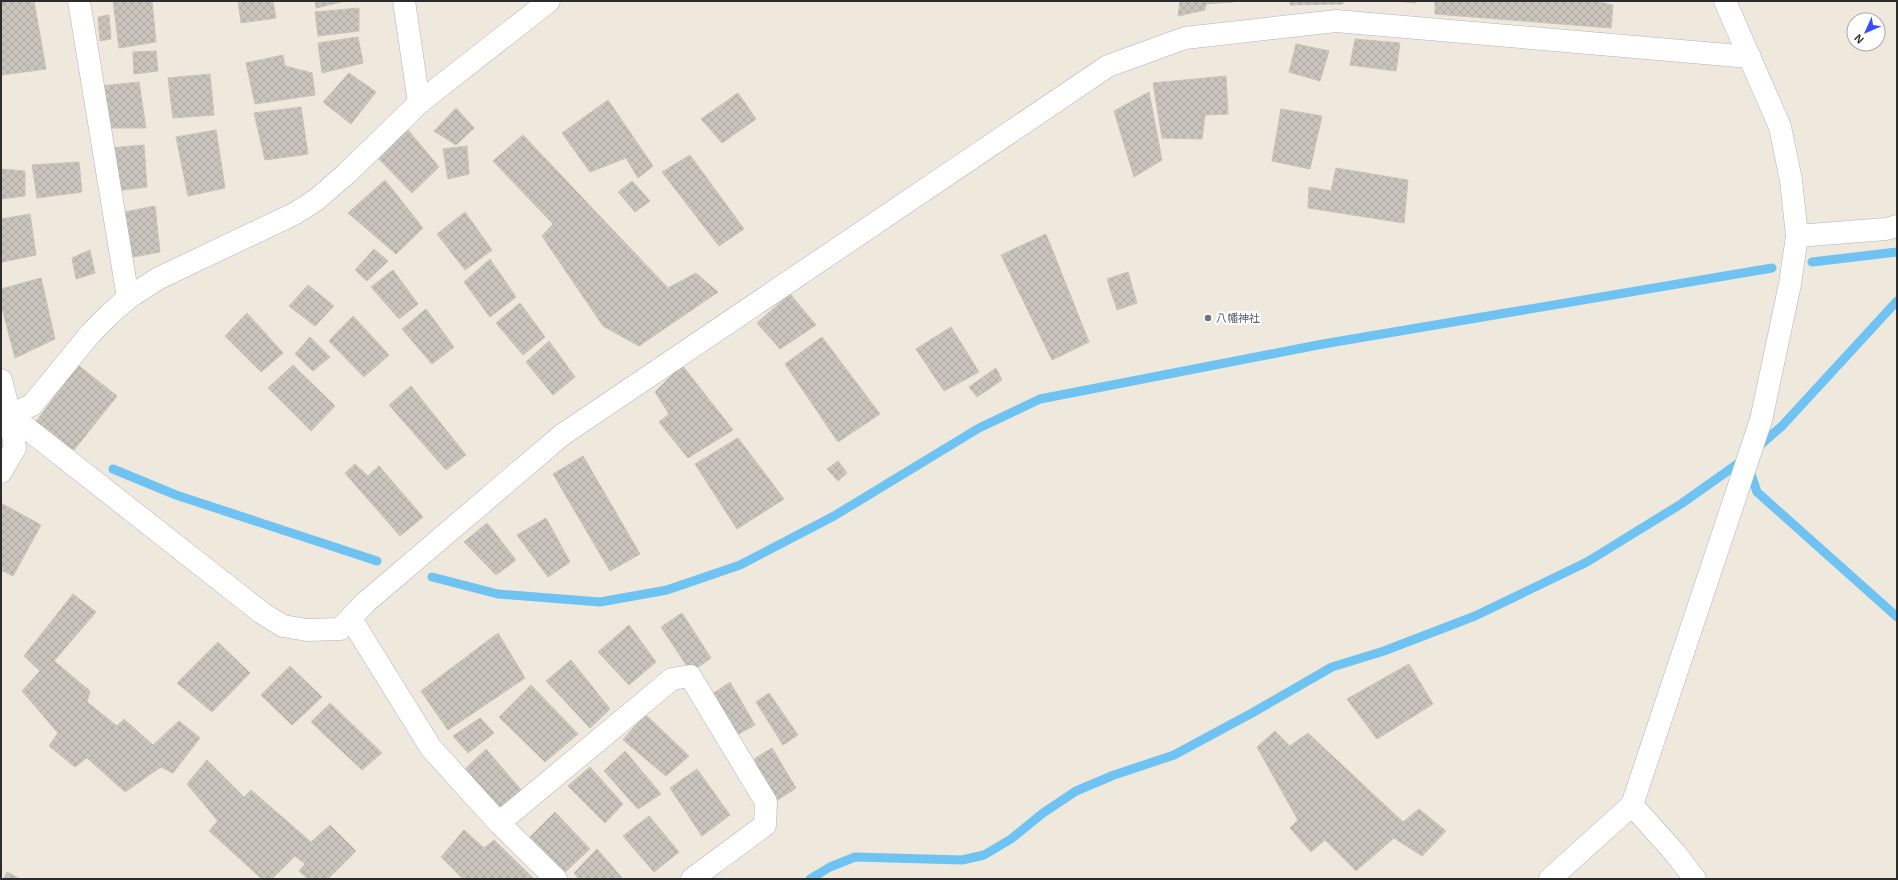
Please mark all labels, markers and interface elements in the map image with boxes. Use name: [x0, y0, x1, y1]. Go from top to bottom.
north arrow: [1846, 12, 1886, 52]
text: N: [1852, 32, 1866, 46]
place label: 八幡神社: [1216, 312, 1260, 324]
marker: 八幡神社: [1203, 313, 1213, 323]

